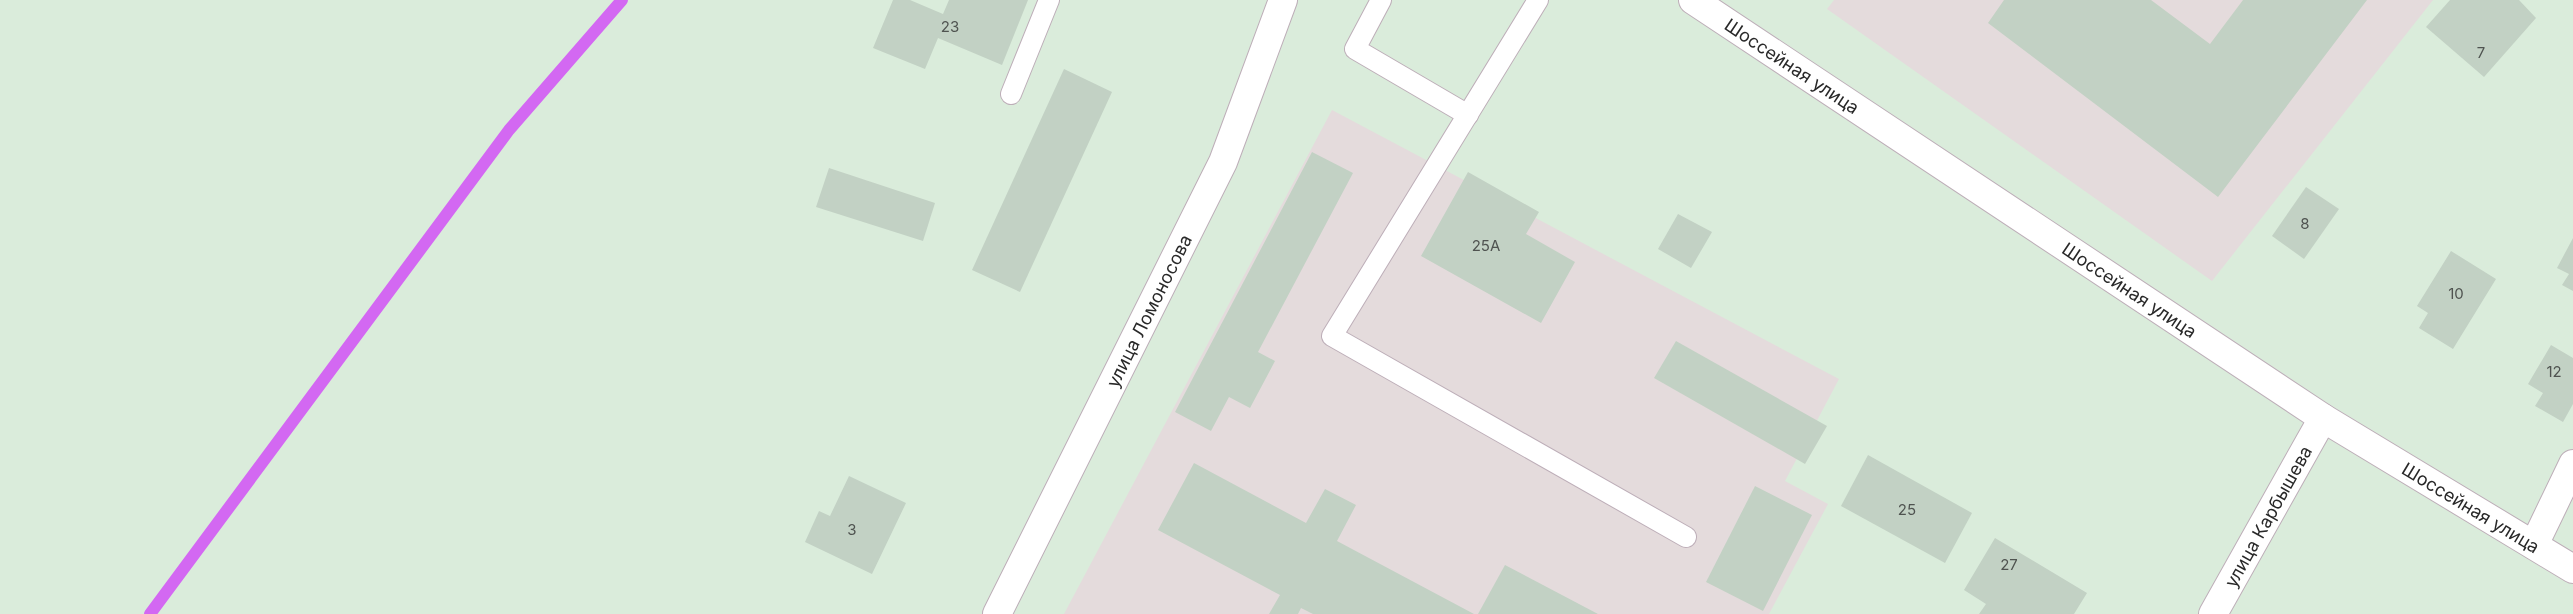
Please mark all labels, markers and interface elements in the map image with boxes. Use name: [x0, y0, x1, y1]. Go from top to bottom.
street label: Шоссейная улица: [1721, 14, 1863, 118]
house number: 23: [941, 17, 959, 36]
house number: 7: [2477, 43, 2485, 62]
house number: 8: [2300, 214, 2310, 233]
street label: улица Ломоносова: [1102, 231, 1196, 391]
house number: 25А: [1472, 236, 1500, 255]
street label: Шоссейная улица: [2059, 238, 2201, 342]
house number: 10: [2448, 284, 2464, 303]
house number: 12: [2546, 362, 2562, 381]
street label: улица Карбышева: [2220, 442, 2316, 591]
street label: Шоссейная улица: [2398, 458, 2544, 557]
house number: 25: [1898, 500, 1916, 519]
house number: 3: [847, 520, 857, 539]
house number: 27: [2000, 555, 2018, 574]

